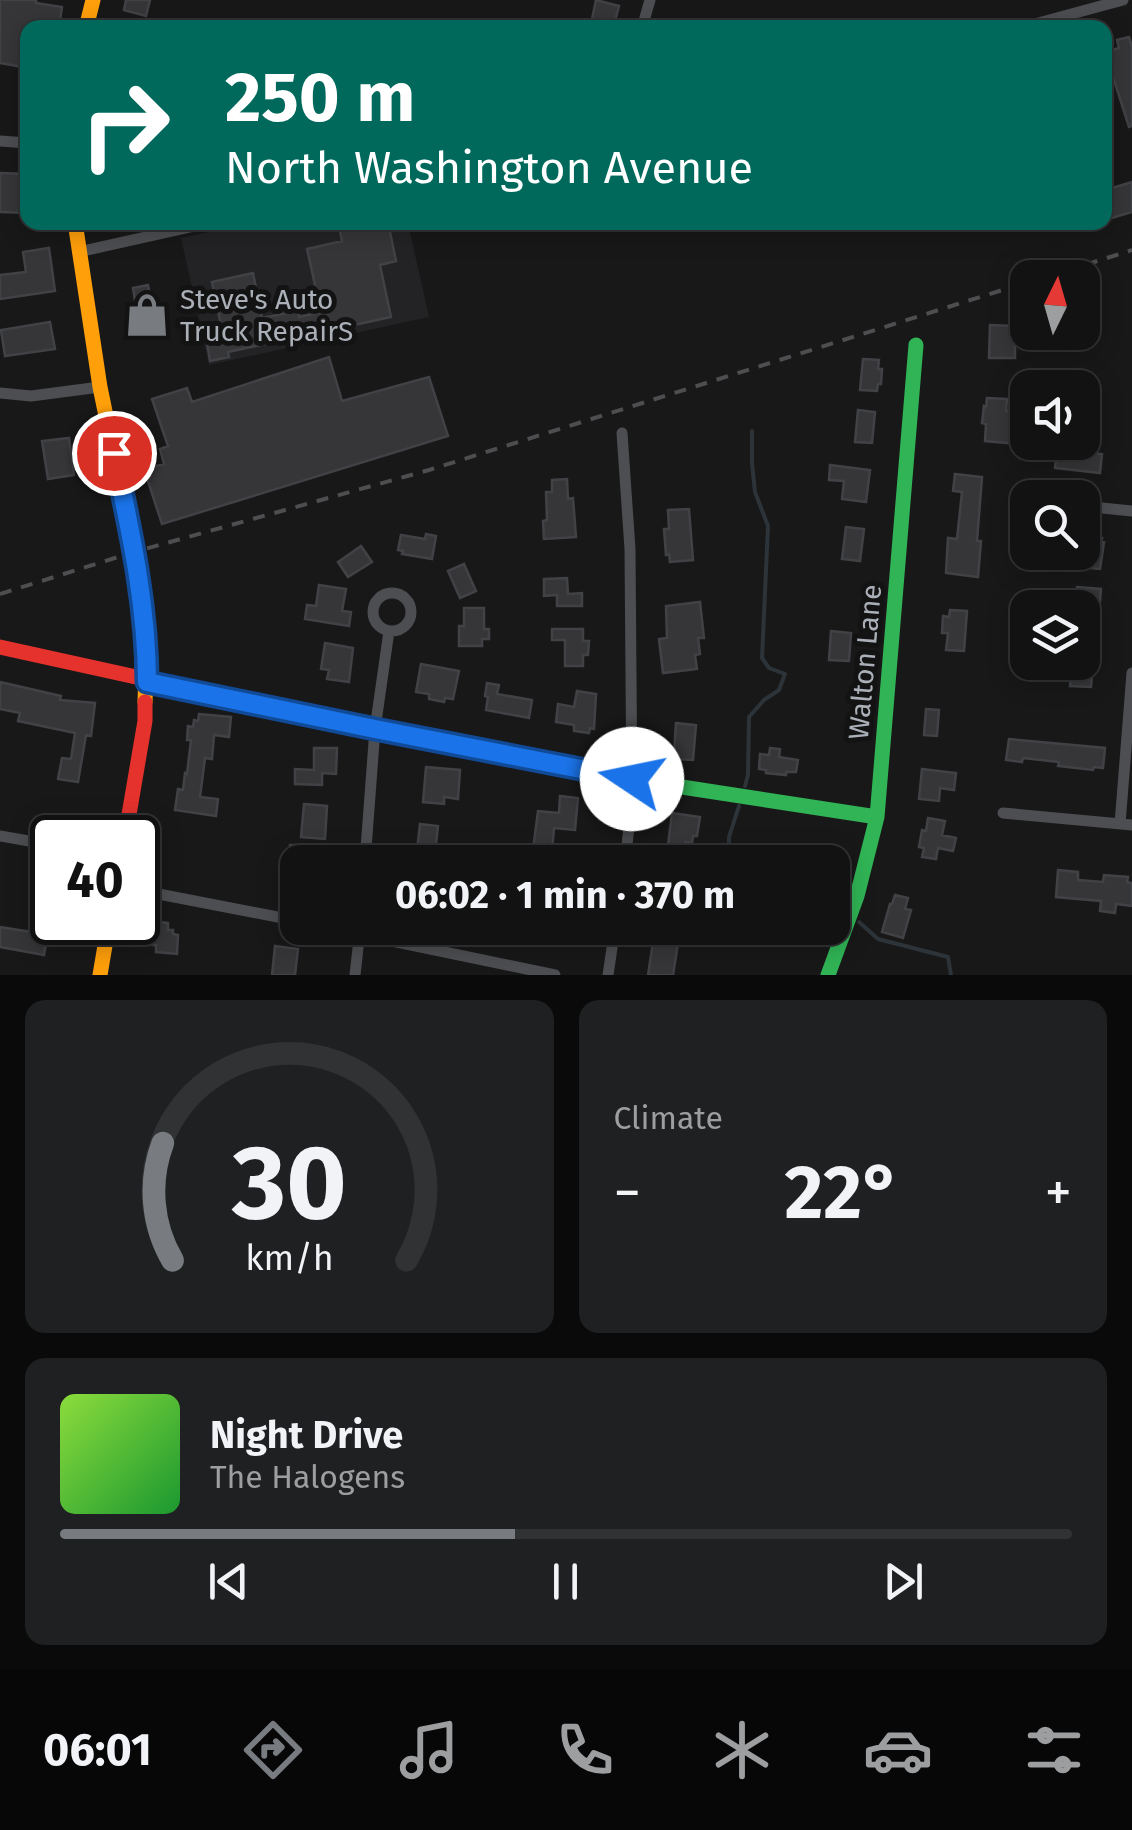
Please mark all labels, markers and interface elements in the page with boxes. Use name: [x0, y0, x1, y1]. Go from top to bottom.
text: 250 m: [225, 56, 415, 140]
icon: right: [60, 60, 190, 190]
text: North Washington Avenue: [225, 141, 753, 195]
north arrow: [1010, 260, 1100, 350]
map controls: [1010, 260, 1100, 680]
place label: Steve's Auto Truck RepairS: [180, 283, 353, 348]
shop icon: Steve's Auto Truck RepairS: [123, 291, 171, 339]
button: sound: [1010, 370, 1100, 460]
pin: [72, 411, 157, 496]
icon: arrive: [87, 426, 142, 481]
button: search: [1010, 480, 1100, 570]
street label: Walton Lane: [842, 583, 888, 741]
button: layers: [1010, 590, 1100, 680]
position arrow: [580, 727, 684, 831]
speed limit sign: 40: [30, 815, 160, 945]
text: 06:02 · 1 min · 370 m: [395, 872, 735, 918]
text: Climate: [614, 1099, 723, 1137]
text: 30: [231, 1121, 347, 1246]
text: 22°: [784, 1148, 901, 1238]
text: −: [614, 1160, 641, 1226]
text: +: [1045, 1160, 1072, 1226]
text: km/h: [245, 1237, 333, 1279]
text: Night Drive: [210, 1412, 403, 1458]
text: The Halogens: [210, 1458, 405, 1496]
icon: previous: [201, 1554, 256, 1609]
icon: pause: [538, 1554, 593, 1609]
icon: next: [876, 1554, 931, 1609]
icon: directions: [238, 1715, 308, 1785]
icon: music: [394, 1715, 464, 1785]
icon: phone: [550, 1715, 620, 1785]
icon: climate: [707, 1715, 777, 1785]
icon: car: [863, 1715, 933, 1785]
icon: filters: [1019, 1715, 1089, 1785]
text: 06:01: [43, 1723, 152, 1777]

